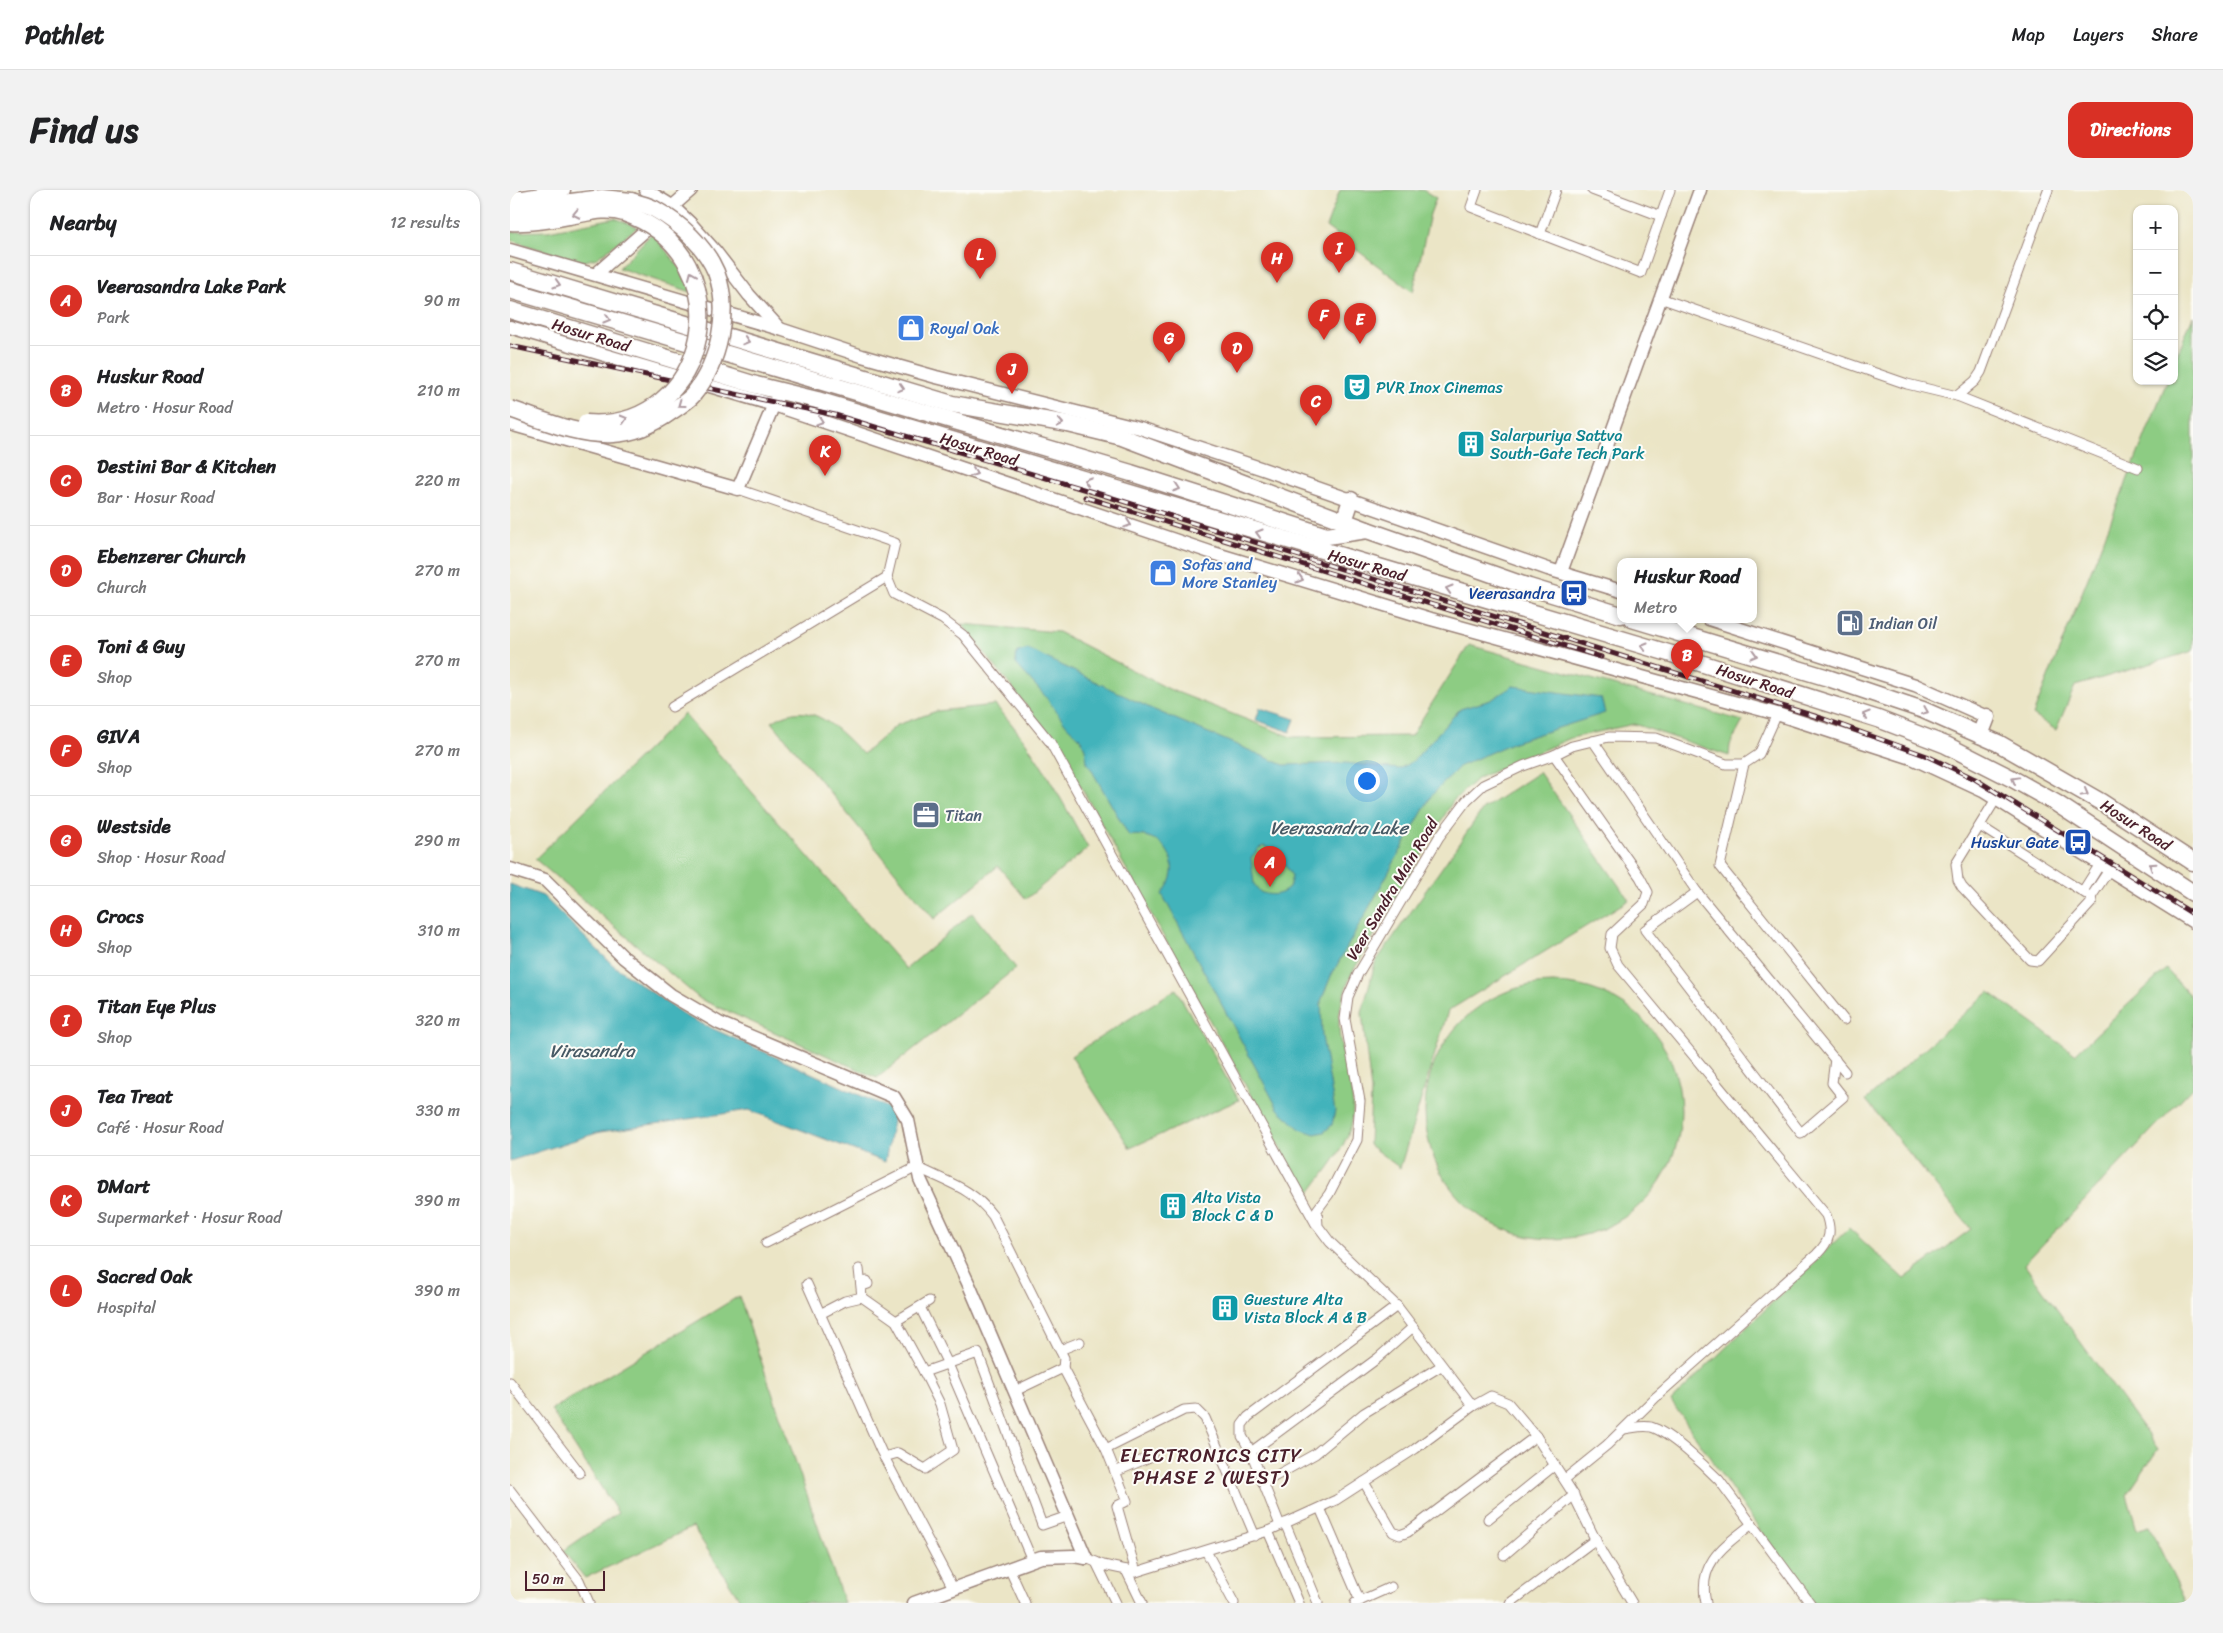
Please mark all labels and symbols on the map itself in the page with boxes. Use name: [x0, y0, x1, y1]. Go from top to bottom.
one-way arrow: [571, 209, 580, 219]
pin: I: [1323, 232, 1355, 273]
pin: L: [964, 238, 996, 279]
pin: H: [1261, 242, 1293, 283]
one-way arrow: [687, 271, 698, 280]
one-way arrow: [552, 279, 560, 289]
pin: F: [1308, 299, 1340, 340]
pin: E: [1344, 303, 1376, 344]
street label: Hosur Road: [548, 309, 635, 361]
one-way arrow: [602, 313, 611, 323]
shop icon: Royal Oak: [896, 313, 926, 343]
place label: Royal Oak: [930, 314, 1000, 343]
pin: G: [1153, 322, 1185, 363]
pin: D: [1221, 332, 1253, 373]
one-way arrow: [741, 335, 750, 345]
pin: J: [996, 353, 1028, 394]
theatre icon: PVR Inox Cinemas: [1342, 372, 1372, 402]
place label: PVR Inox Cinemas: [1376, 373, 1503, 402]
one-way arrow: [897, 383, 905, 393]
pin: C: [1300, 385, 1332, 426]
one-way arrow: [677, 398, 687, 407]
one-way arrow: [620, 414, 628, 424]
one-way arrow: [816, 415, 824, 425]
one-way arrow: [1056, 417, 1064, 427]
place label: Salarpuriya Sattva South-Gate Tech Park: [1490, 421, 1645, 468]
street label: Hosur Road: [936, 423, 1023, 475]
building icon: Salarpuriya Sattva South-Gate Tech Park: [1456, 429, 1486, 459]
pin: K: [809, 435, 841, 476]
one-way arrow: [970, 467, 978, 477]
one-way arrow: [1083, 477, 1092, 487]
one-way arrow: [1173, 482, 1181, 492]
one-way arrow: [1124, 519, 1132, 529]
one-way arrow: [1256, 528, 1264, 538]
street label: Hosur Road: [1324, 540, 1411, 590]
place label: Sofas and More Stanley: [1182, 550, 1278, 597]
shop icon: Sofas and More Stanley: [1148, 558, 1178, 588]
one-way arrow: [1295, 573, 1304, 583]
bus stop icon: Veerasandra: [1559, 578, 1589, 608]
place label: Veerasandra: [1469, 579, 1556, 608]
one-way arrow: [1445, 584, 1453, 594]
fuel station icon: Indian Oil: [1835, 608, 1865, 638]
place label: Indian Oil: [1868, 609, 1937, 638]
pin: B: [1671, 639, 1703, 680]
one-way arrow: [1640, 642, 1649, 652]
one-way arrow: [1749, 650, 1758, 660]
street label: Hosur Road: [1712, 655, 1799, 708]
one-way arrow: [1920, 705, 1929, 715]
one-way arrow: [1862, 711, 1871, 721]
your location: [1354, 768, 1380, 794]
one-way arrow: [2011, 776, 2020, 786]
one-way arrow: [2080, 786, 2089, 796]
street label: Hosur Road: [2094, 791, 2179, 860]
office icon: Titan: [911, 800, 941, 830]
place label: Titan: [945, 801, 982, 830]
street label: Veer Sandra Main Road: [1338, 811, 1447, 966]
water label: Veerasandra Lake: [1270, 812, 1410, 844]
bus stop icon: Huskur Gate: [2063, 827, 2093, 857]
place label: Huskur Gate: [1971, 828, 2059, 857]
pin: A: [1254, 846, 1286, 887]
one-way arrow: [2149, 863, 2158, 872]
water label: Virasandra: [549, 1035, 636, 1067]
place label: Alta Vista Block C & D: [1191, 1183, 1274, 1230]
building icon: Alta Vista Block C & D: [1158, 1191, 1188, 1221]
place label: Guesture Alta Vista Block A & B: [1244, 1285, 1367, 1332]
building icon: Guesture Alta Vista Block A & B: [1210, 1293, 1240, 1323]
district label: ELECTRONICS CITY PHASE 2 (WEST): [1120, 1439, 1302, 1494]
scale bar: [525, 1568, 605, 1591]

